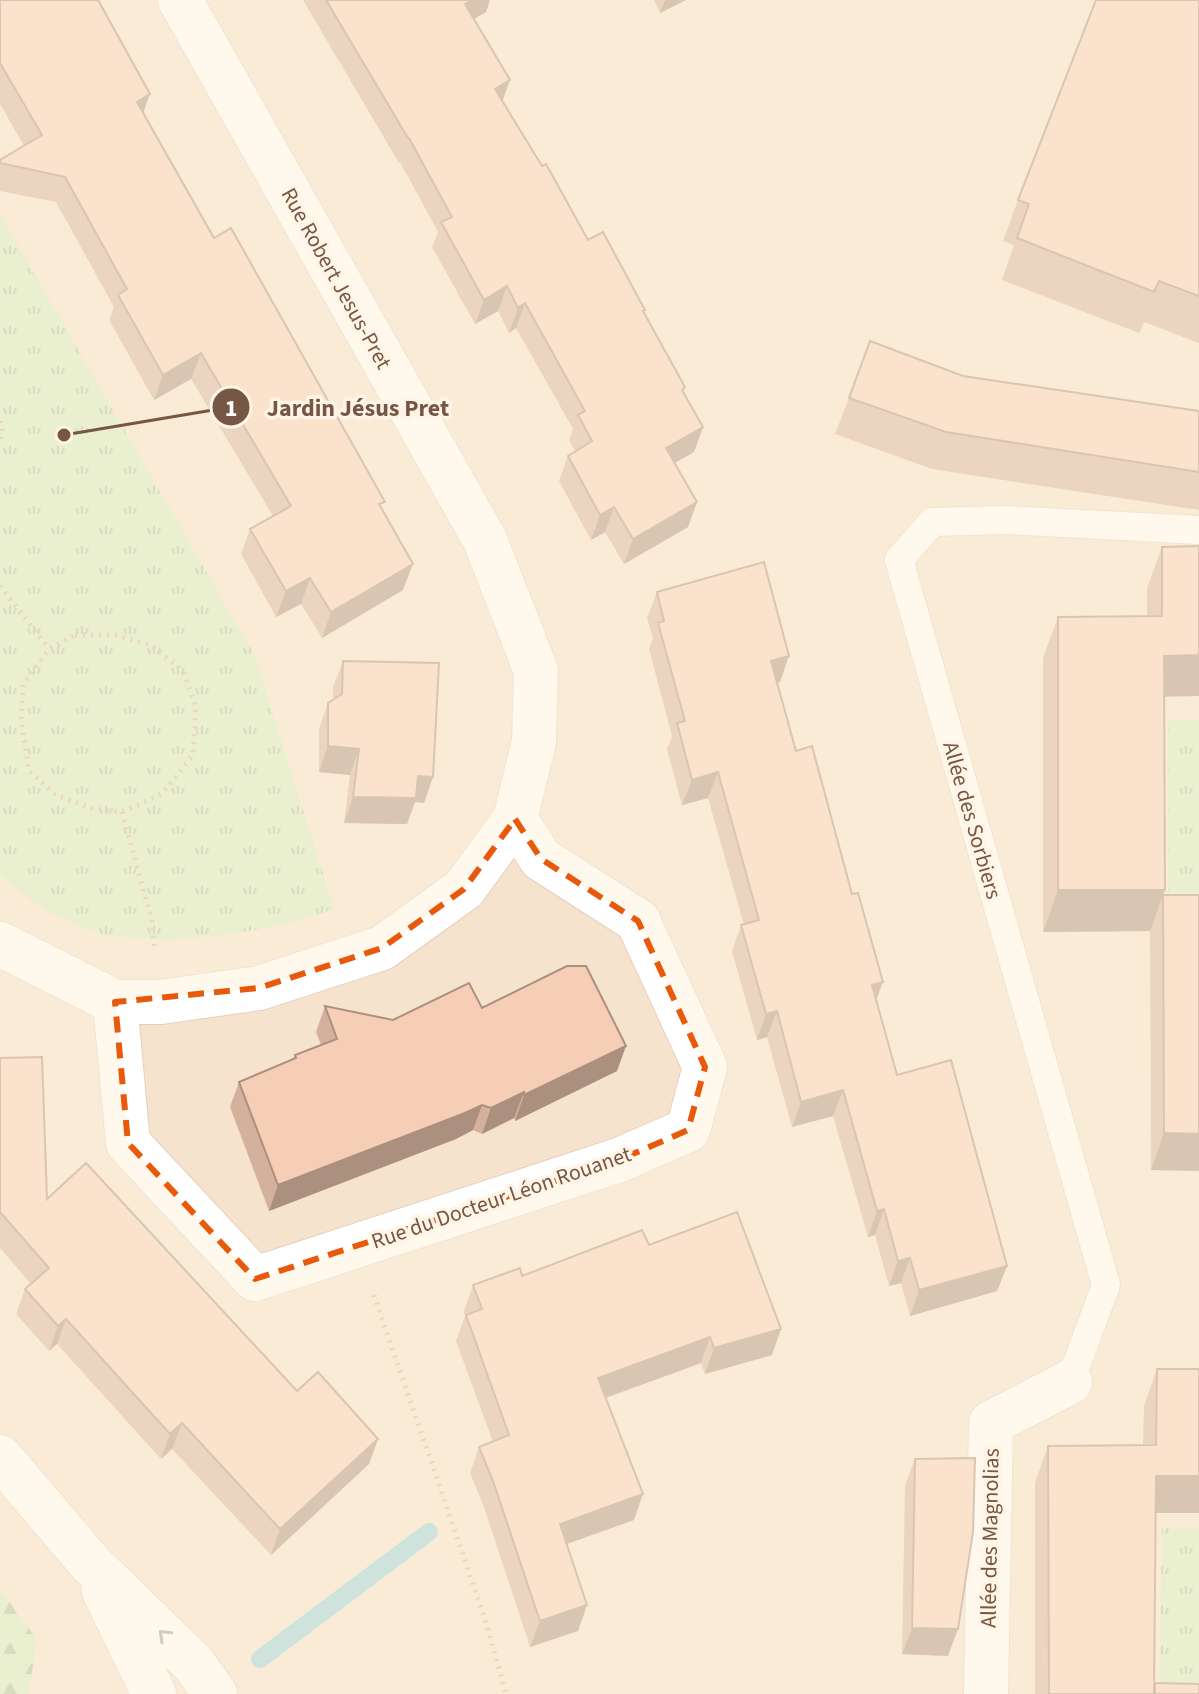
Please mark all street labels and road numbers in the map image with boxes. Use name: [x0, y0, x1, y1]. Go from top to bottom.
street label: Rue Robert Jesus-Pret: [273, 182, 400, 376]
street label: Allée des Sorbiers: [934, 738, 1010, 903]
street label: Rue du Docteur Léon Rouanet: [367, 1138, 636, 1257]
street label: Allée des Magnolias: [972, 1448, 1008, 1628]

